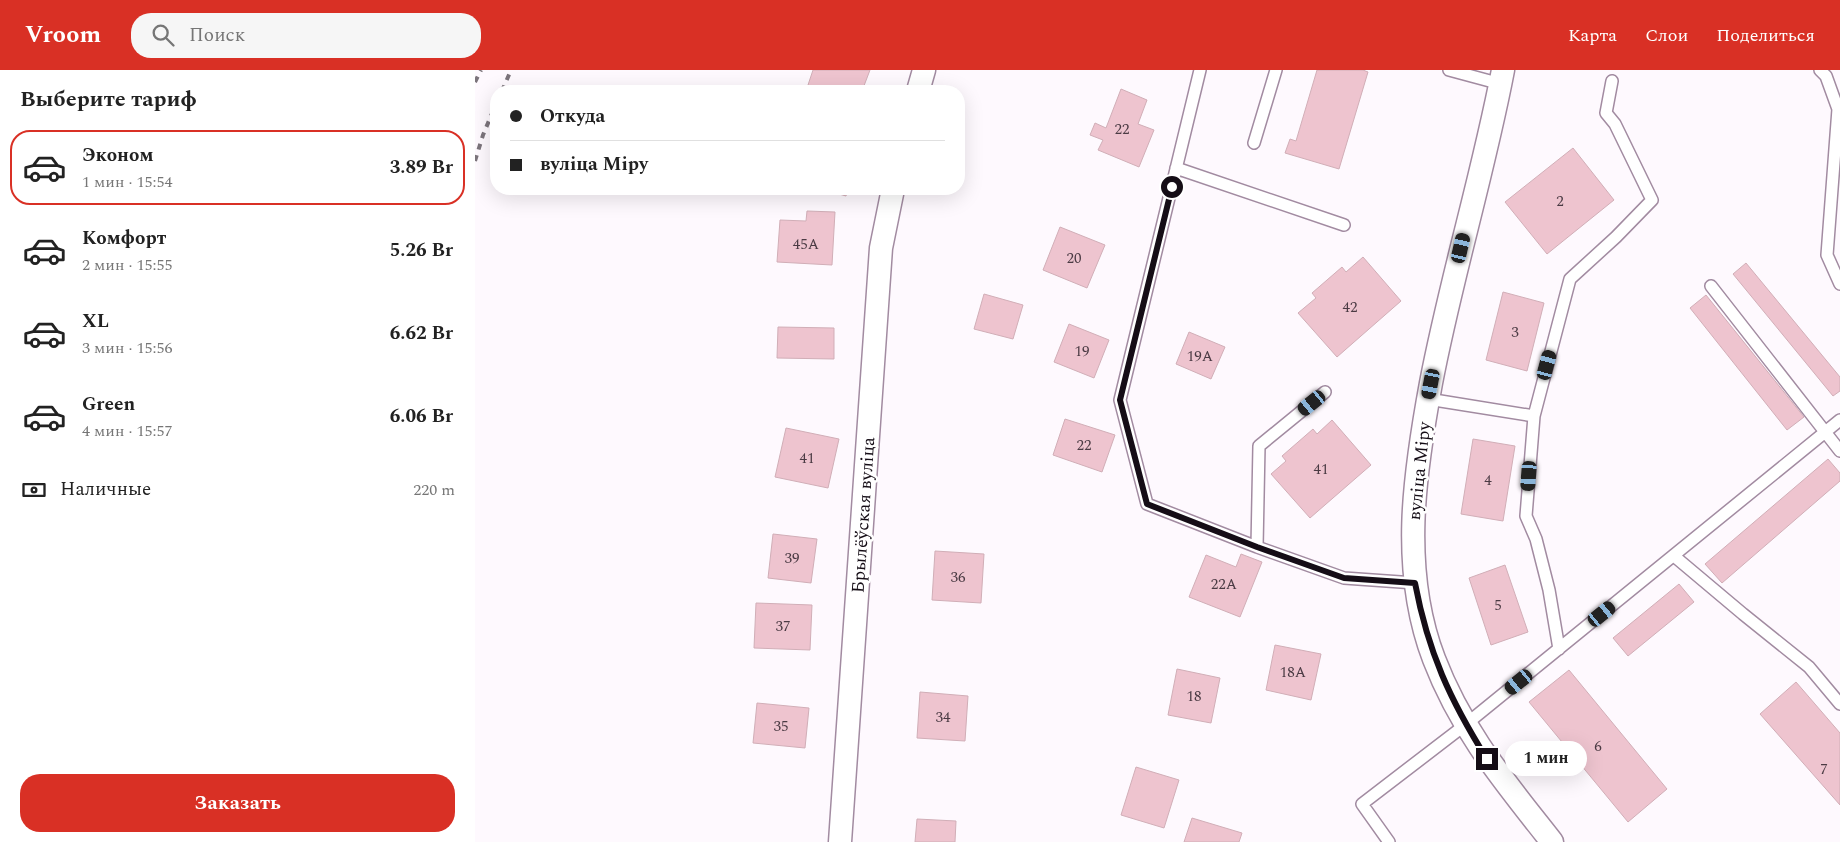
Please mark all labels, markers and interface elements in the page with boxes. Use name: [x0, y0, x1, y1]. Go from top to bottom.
search box: [131, 13, 481, 58]
text: Vroom: [25, 17, 101, 53]
icon: search: [149, 21, 177, 49]
text: Поиск: [189, 21, 245, 50]
text: Карта: [1568, 22, 1617, 49]
text: Слои: [1645, 22, 1688, 49]
text: Поделиться: [1716, 22, 1815, 49]
text: Выберите тариф: [20, 83, 197, 116]
text: Откуда: [540, 102, 605, 131]
house number: 22: [1114, 118, 1130, 141]
text: Эконом: [82, 141, 153, 170]
icon: car: [22, 145, 67, 190]
text: вуліца Міру: [540, 150, 648, 179]
text: 3.89 Br: [390, 153, 453, 182]
text: 1 мин · 15:54: [82, 170, 172, 194]
route start: [1161, 176, 1183, 198]
house number: 2: [1556, 190, 1564, 213]
text: Комфорт: [82, 224, 166, 253]
icon: car: [22, 228, 67, 273]
car: [1450, 232, 1471, 264]
house number: 45А: [793, 233, 819, 256]
text: 5.26 Br: [390, 236, 453, 265]
house number: 20: [1066, 247, 1082, 270]
text: 2 мин · 15:55: [82, 253, 172, 277]
house number: 42: [1342, 296, 1358, 319]
text: XL: [82, 307, 109, 336]
icon: car: [22, 311, 67, 356]
text: 6.62 Br: [390, 319, 453, 348]
house number: 3: [1511, 321, 1519, 344]
text: 3 мин · 15:56: [82, 336, 172, 360]
house number: 19: [1074, 340, 1090, 363]
house number: 19А: [1187, 345, 1213, 368]
car: [1535, 349, 1558, 381]
car: [1420, 368, 1441, 400]
car: [1295, 388, 1328, 418]
text: Green: [82, 390, 135, 419]
icon: car: [22, 394, 67, 439]
text: 6.06 Br: [390, 402, 453, 431]
text: 4 мин · 15:57: [82, 419, 172, 443]
street label: вуліца Міру: [1401, 419, 1438, 522]
house number: 22: [1076, 434, 1092, 457]
street label: Брылёўская вуліца: [845, 436, 882, 594]
house number: 41: [799, 447, 815, 470]
house number: 41: [1313, 458, 1329, 481]
car: [1520, 461, 1537, 491]
house number: 4: [1484, 469, 1492, 492]
text: Наличные: [60, 475, 151, 504]
icon: cash: [20, 476, 48, 504]
text: 220 m: [413, 478, 455, 502]
house number: 39: [784, 547, 800, 570]
house number: 36: [950, 566, 966, 589]
house number: 22А: [1211, 573, 1237, 596]
house number: 5: [1494, 594, 1502, 617]
car: [1585, 599, 1618, 629]
house number: 37: [775, 615, 791, 638]
house number: 18А: [1280, 661, 1306, 684]
car: [1502, 667, 1535, 697]
house number: 18: [1186, 685, 1202, 708]
house number: 34: [935, 706, 951, 729]
house number: 35: [773, 715, 789, 738]
house number: 6: [1594, 735, 1602, 758]
callout: 1 мин: [1505, 742, 1587, 776]
text: 1 мин: [1523, 746, 1569, 770]
route end: [1476, 748, 1498, 770]
house number: 7: [1820, 758, 1828, 781]
button: Заказать: [20, 774, 455, 832]

